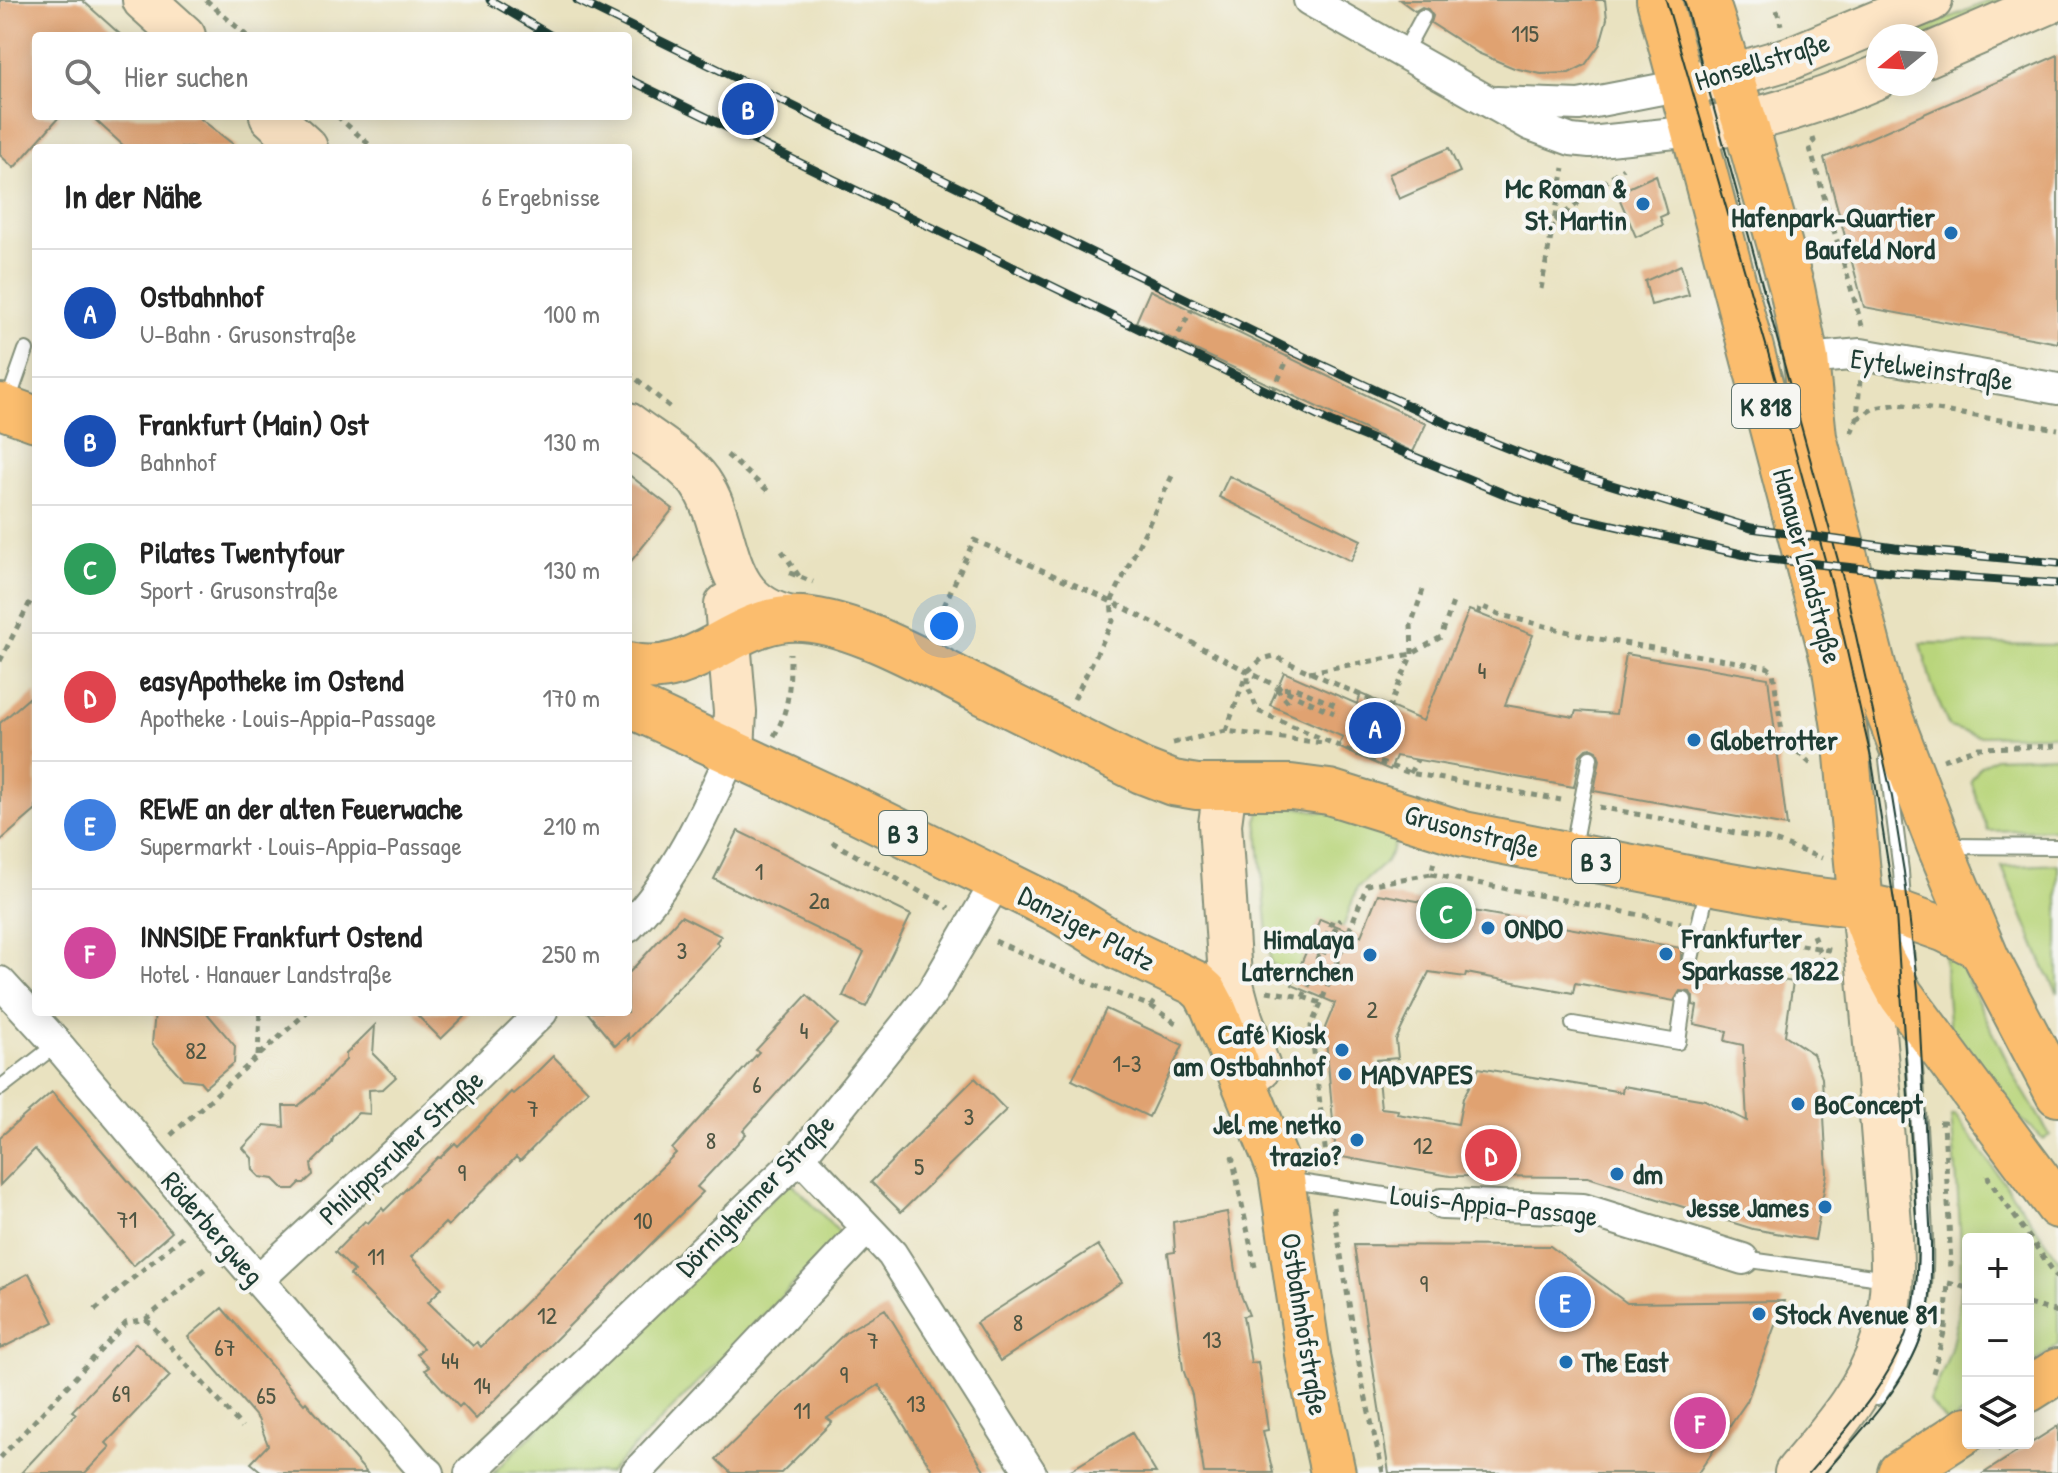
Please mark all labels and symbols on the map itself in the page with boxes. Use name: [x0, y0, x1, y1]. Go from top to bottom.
house number: 115: [1511, 17, 1539, 49]
street label: Honsellstraße: [1690, 22, 1834, 100]
north arrow: [1866, 24, 1938, 96]
pin: B: [722, 79, 774, 139]
place label: Mc Roman & St. Martin: [1505, 169, 1627, 239]
marker: Mc Roman & St. Martin: [1634, 195, 1652, 213]
place label: Hafenpark-Quartier Baufeld Nord: [1731, 198, 1935, 268]
marker: Hafenpark-Quartier Baufeld Nord: [1942, 224, 1960, 242]
street label: Eytelweinstraße: [1848, 339, 2016, 399]
road number: K 818: [1732, 384, 1800, 428]
street label: Hanauer Landstraße: [1764, 464, 1852, 668]
your location: [924, 606, 964, 646]
house number: 4: [1478, 654, 1487, 686]
pin: A: [1349, 698, 1401, 758]
place label: Globetrotter: [1710, 721, 1838, 759]
marker: Globetrotter: [1685, 731, 1703, 749]
street label: Grusonstraße: [1400, 795, 1544, 867]
road number: B 3: [879, 811, 927, 855]
road number: B 3: [1572, 839, 1620, 883]
house number: 1: [755, 855, 763, 887]
street label: Danziger Platz: [1012, 876, 1162, 980]
pin: C: [1420, 883, 1472, 943]
house number: 2a: [809, 884, 829, 916]
place label: ONDO: [1504, 909, 1564, 947]
marker: ONDO: [1479, 919, 1497, 937]
place label: Frankfurter Sparkasse 1822: [1681, 919, 1840, 990]
place label: Himalaya Laternchen: [1242, 920, 1354, 990]
house number: 3: [677, 934, 687, 966]
marker: Frankfurter Sparkasse 1822: [1657, 945, 1675, 963]
marker: Himalaya Laternchen: [1361, 946, 1379, 964]
house number: 2: [1366, 993, 1378, 1025]
house number: 4: [800, 1014, 809, 1046]
place label: Café Kiosk am Ostbahnhof: [1174, 1015, 1327, 1085]
house number: 82: [185, 1034, 207, 1066]
marker: Café Kiosk am Ostbahnhof: [1333, 1041, 1351, 1059]
house number: 1-3: [1112, 1047, 1142, 1079]
place label: MADVAPES: [1361, 1055, 1473, 1093]
street label: Philippsruher Straße: [310, 1061, 492, 1233]
marker: MADVAPES: [1336, 1065, 1354, 1083]
house number: 6: [752, 1068, 762, 1100]
place label: BoConcept: [1814, 1085, 1924, 1124]
house number: 7: [527, 1092, 539, 1124]
marker: BoConcept: [1789, 1095, 1807, 1113]
house number: 3: [964, 1100, 974, 1132]
street label: Dörnigheimer Straße: [667, 1105, 843, 1285]
place label: Jel me netko trazio?: [1213, 1105, 1342, 1175]
house number: 8: [706, 1124, 716, 1156]
pin: D: [1465, 1125, 1517, 1185]
house number: 12: [1413, 1129, 1433, 1161]
marker: Jel me netko trazio?: [1348, 1131, 1366, 1149]
house number: 5: [914, 1150, 924, 1182]
place label: dm: [1633, 1155, 1663, 1193]
house number: 9: [458, 1156, 467, 1188]
street label: Röderbergweg: [153, 1163, 273, 1293]
marker: dm: [1608, 1165, 1626, 1183]
street label: Louis-Appia-Passage: [1389, 1175, 1599, 1235]
place label: Jesse James: [1686, 1188, 1809, 1226]
marker: Jesse James: [1816, 1198, 1834, 1216]
house number: 71: [117, 1203, 137, 1235]
house number: 10: [633, 1204, 653, 1236]
street label: Ostbahnhofstraße: [1272, 1230, 1338, 1418]
house number: 11: [367, 1240, 385, 1272]
house number: 9: [1420, 1267, 1429, 1299]
pin: E: [1539, 1272, 1591, 1332]
place label: Stock Avenue 81: [1775, 1295, 1937, 1333]
house number: 12: [537, 1299, 557, 1331]
marker: Stock Avenue 81: [1750, 1305, 1768, 1323]
house number: 8: [1013, 1306, 1023, 1338]
house number: 13: [1202, 1323, 1222, 1355]
house number: 7: [867, 1324, 879, 1356]
house number: 67: [214, 1331, 236, 1363]
place label: The East: [1581, 1343, 1670, 1381]
house number: 44: [441, 1344, 459, 1376]
marker: The East: [1557, 1353, 1575, 1371]
house number: 9: [840, 1358, 849, 1390]
house number: 14: [473, 1369, 491, 1401]
house number: 69: [112, 1377, 130, 1409]
house number: 65: [256, 1379, 276, 1411]
house number: 13: [906, 1387, 926, 1419]
pin: F: [1674, 1393, 1726, 1453]
house number: 11: [793, 1394, 811, 1426]

